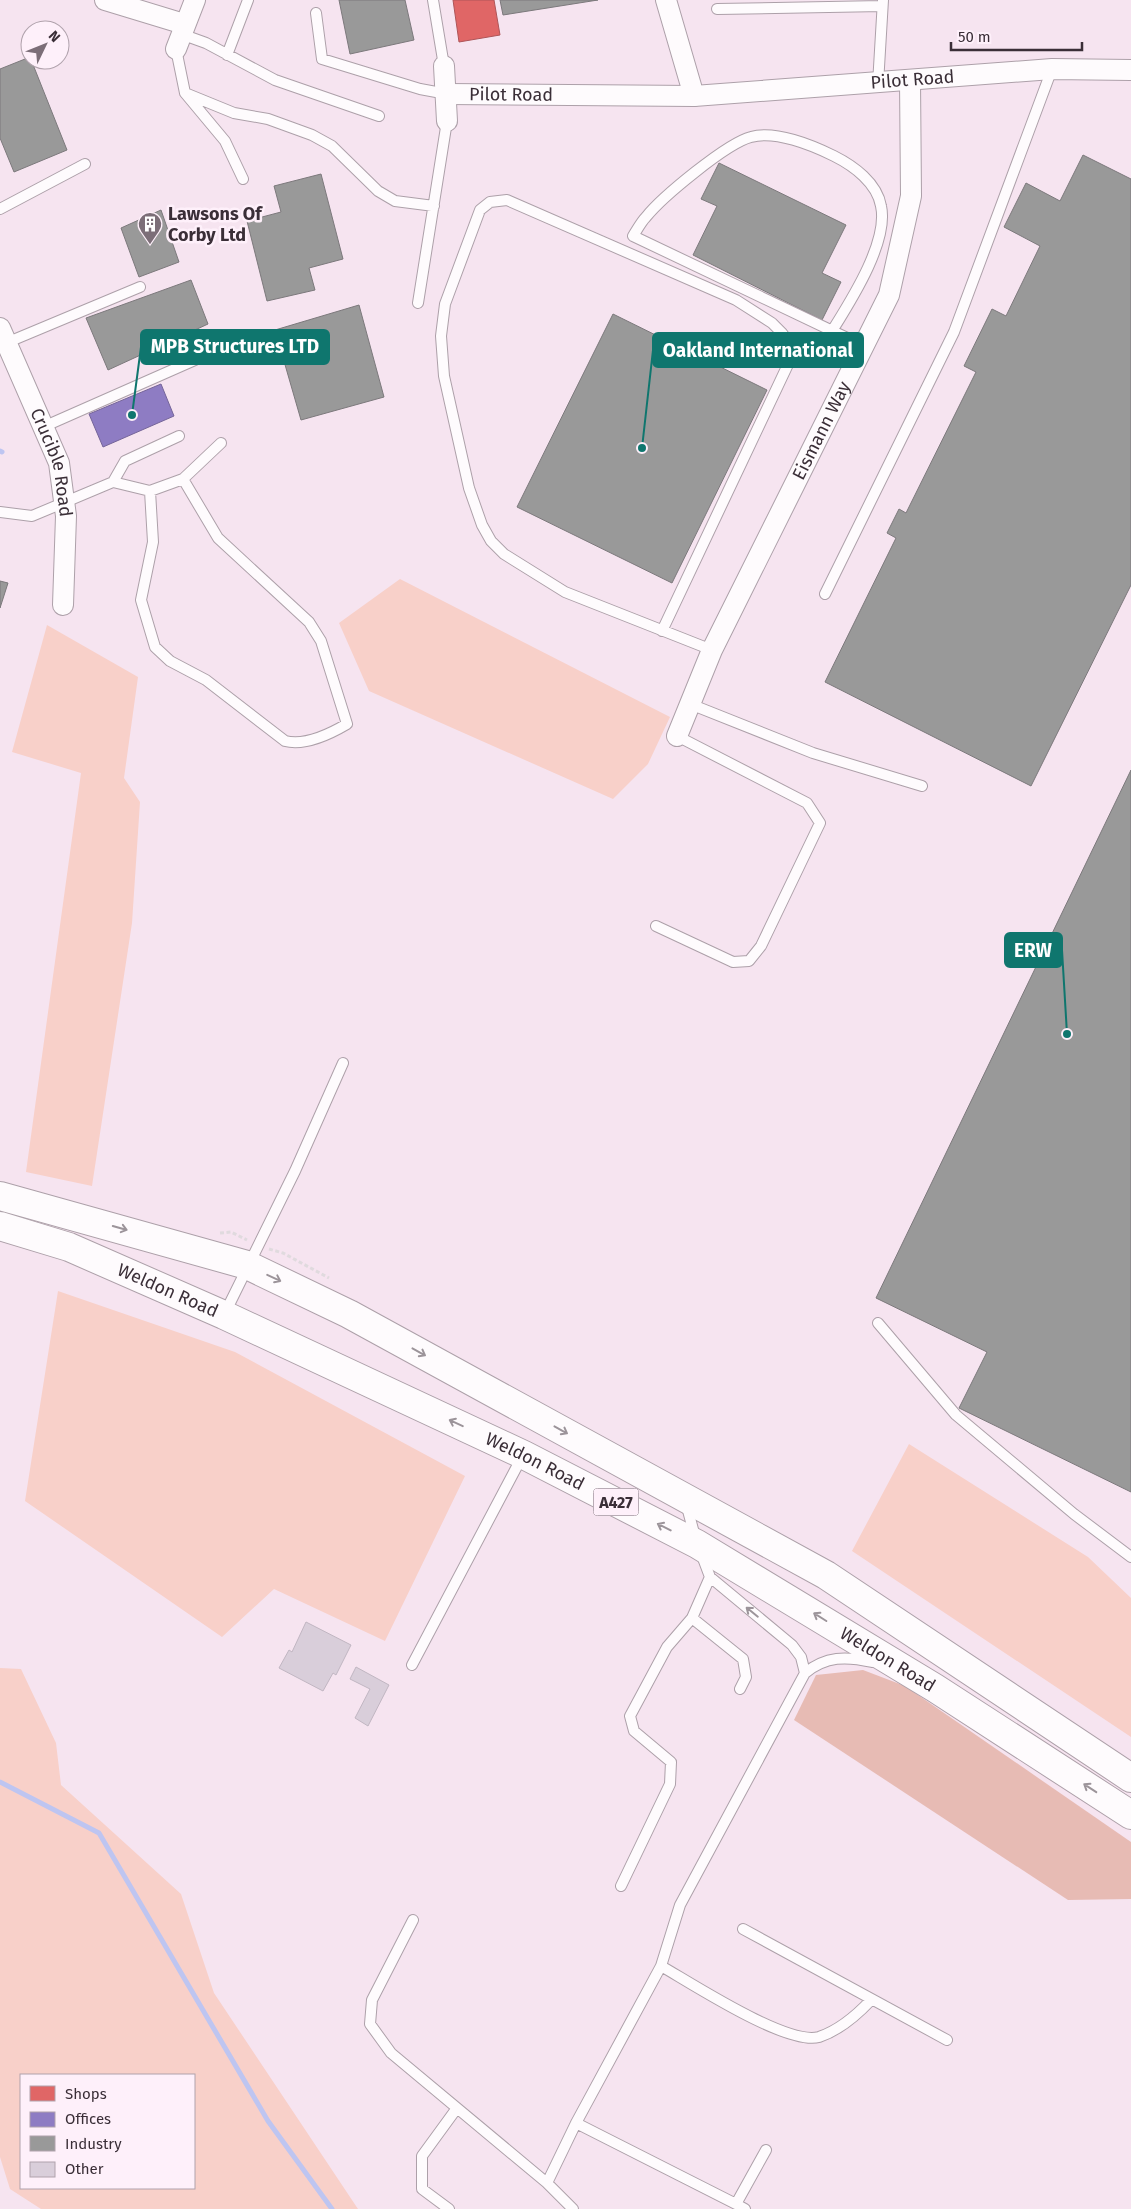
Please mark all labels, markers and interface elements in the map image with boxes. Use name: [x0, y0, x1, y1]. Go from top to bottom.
north arrow: [20, 20, 70, 70]
scale bar: [951, 20, 1082, 52]
text: N: [45, 27, 64, 46]
text: 50 m: [958, 28, 991, 46]
street label: Pilot Road: [870, 65, 955, 94]
street label: Pilot Road: [469, 83, 553, 106]
place label: Lawsons Of Corby Ltd: [168, 203, 263, 246]
building icon: Lawsons Of Corby Ltd: [137, 211, 163, 245]
callout: MPB Structures LTD: [141, 330, 329, 364]
callout: Oakland International: [653, 333, 863, 367]
text: MPB Structures LTD: [151, 335, 319, 358]
text: Oakland International: [663, 339, 853, 362]
street label: Eismann Way: [788, 378, 855, 483]
street label: Crucible Road: [25, 405, 77, 518]
callout: ERW: [1005, 933, 1062, 967]
text: ERW: [1014, 939, 1052, 962]
one-way arrow: [111, 1224, 127, 1234]
street label: Weldon Road: [114, 1259, 222, 1322]
one-way arrow: [266, 1274, 281, 1283]
one-way arrow: [411, 1347, 426, 1357]
one-way arrow: [449, 1418, 464, 1427]
one-way arrow: [554, 1425, 569, 1435]
street label: Weldon Road: [482, 1428, 588, 1495]
road number: A427: [594, 1488, 638, 1515]
one-way arrow: [657, 1522, 672, 1531]
one-way arrow: [746, 1606, 759, 1617]
one-way arrow: [813, 1612, 827, 1622]
street label: Weldon Road: [836, 1622, 940, 1697]
one-way arrow: [1083, 1783, 1097, 1794]
legend: [20, 2074, 195, 2189]
text: Shops: [65, 2085, 107, 2103]
text: Offices: [65, 2110, 111, 2128]
text: Industry: [65, 2135, 122, 2153]
text: Other: [65, 2160, 104, 2178]

